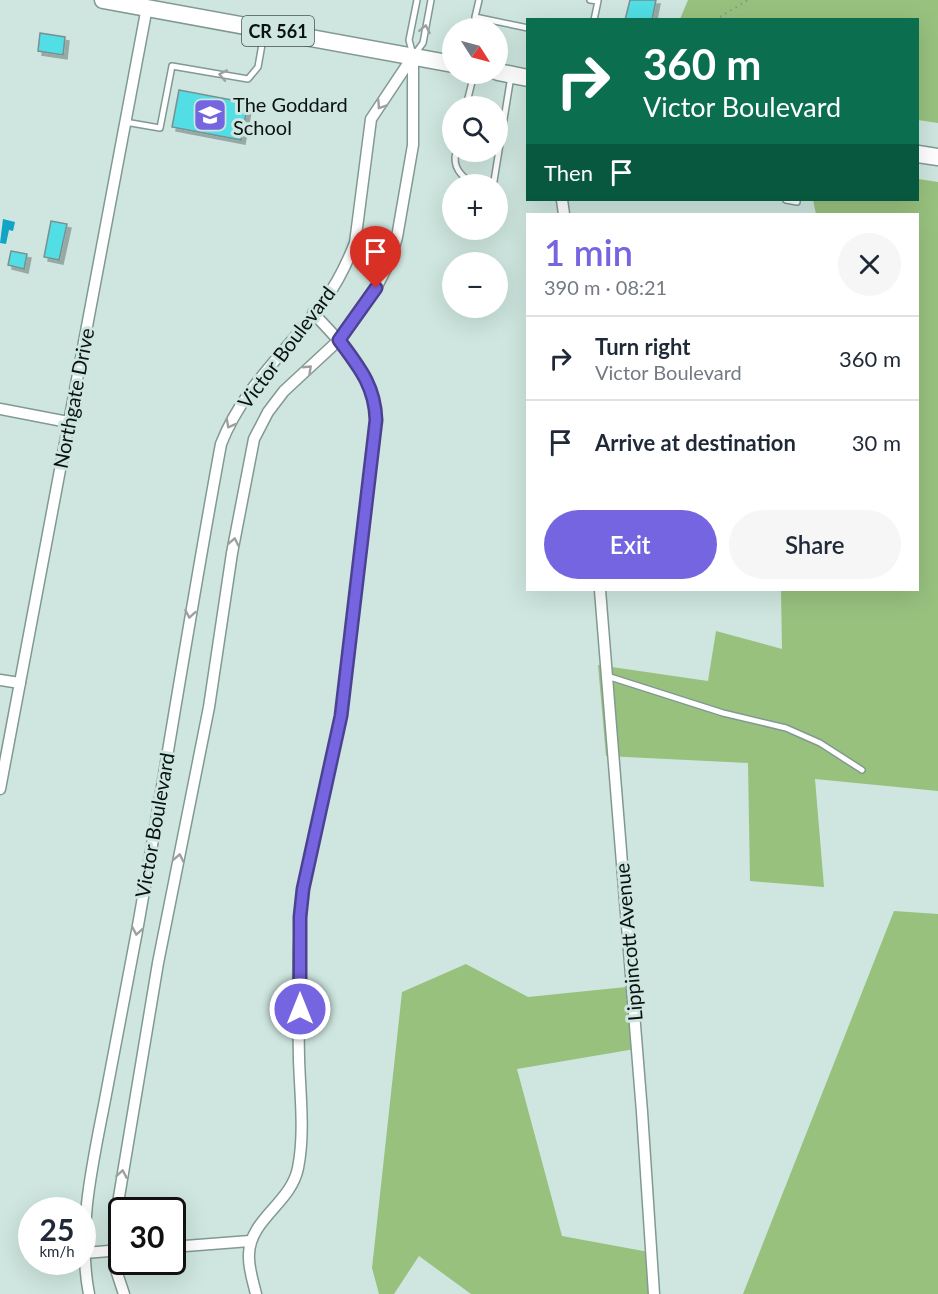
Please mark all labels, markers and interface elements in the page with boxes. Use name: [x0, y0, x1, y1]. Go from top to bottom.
road number: CR 561: [242, 16, 314, 46]
north arrow: [442, 18, 508, 84]
map controls: [442, 18, 508, 318]
one-way arrow: [418, 25, 431, 35]
text: 360 m: [643, 39, 761, 89]
icon: right: [544, 42, 622, 120]
one-way arrow: [219, 69, 229, 82]
text: Victor Boulevard: [643, 90, 841, 123]
place label: The Goddard School: [233, 92, 348, 139]
button: search: [442, 96, 508, 162]
school or university icon: The Goddard School: [192, 97, 228, 133]
one-way arrow: [377, 98, 388, 109]
icon: arrive: [605, 156, 638, 189]
text: Then: [544, 159, 593, 186]
button: +: [442, 174, 508, 240]
pin: [350, 226, 401, 288]
text: 1 min: [544, 230, 633, 274]
button: close: [838, 233, 901, 296]
icon: arrive: [359, 235, 392, 268]
button: −: [442, 252, 508, 318]
text: 390 m · 08:21: [544, 275, 667, 299]
street label: Victor Boulevard: [232, 281, 340, 413]
street label: Northgate Drive: [48, 326, 98, 470]
text: Turn right: [595, 333, 690, 360]
icon: right: [544, 342, 577, 375]
text: 360 m: [839, 345, 901, 372]
text: Victor Boulevard: [595, 360, 742, 384]
one-way arrow: [301, 365, 312, 376]
one-way arrow: [226, 418, 237, 428]
icon: arrive: [544, 426, 577, 459]
text: Arrive at destination: [595, 429, 796, 456]
text: 30 m: [852, 429, 901, 456]
button: Exit: [544, 510, 717, 579]
button: Share: [729, 510, 901, 579]
one-way arrow: [227, 538, 240, 548]
one-way arrow: [184, 609, 197, 619]
street label: Victor Boulevard: [129, 751, 179, 899]
one-way arrow: [172, 854, 185, 864]
street label: Lippincott Avenue: [609, 862, 647, 1022]
one-way arrow: [131, 926, 143, 935]
position arrow: [268, 977, 332, 1041]
one-way arrow: [116, 1170, 128, 1179]
speed limit sign: 30: [108, 1197, 186, 1275]
text: 25: [40, 1211, 74, 1247]
text: km/h: [39, 1242, 75, 1260]

